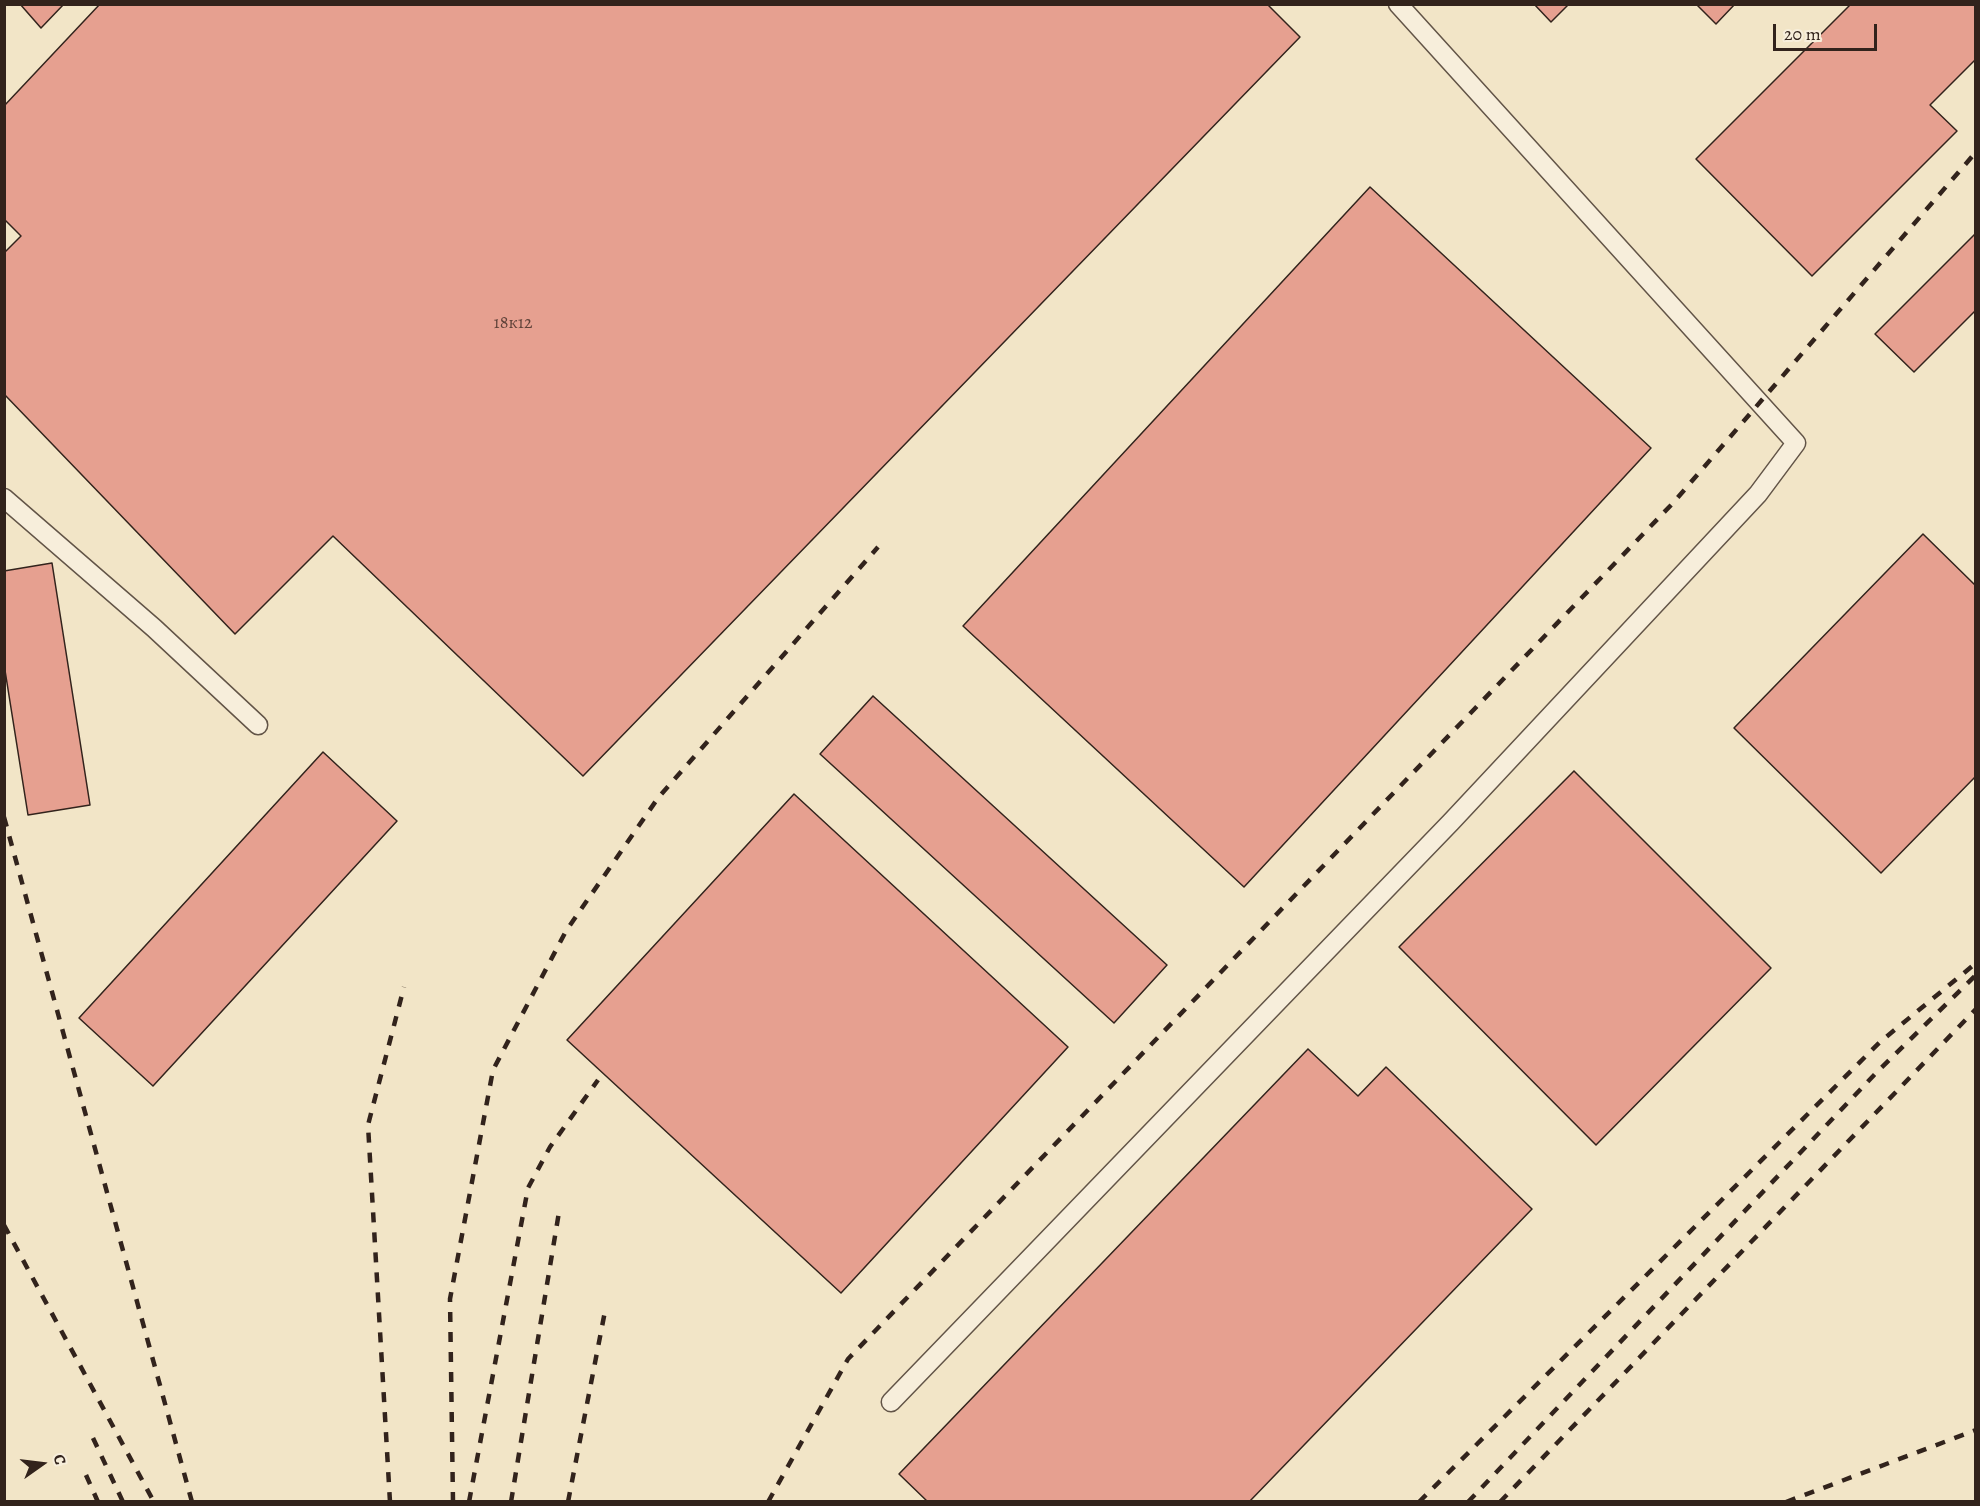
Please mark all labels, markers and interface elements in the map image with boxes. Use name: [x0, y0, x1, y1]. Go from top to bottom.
scale bar: [1776, 12, 1880, 50]
text: 20 m: [1784, 22, 1821, 46]
house number: 18к12: [494, 313, 532, 335]
north arrow: [12, 1434, 72, 1494]
text: С: [48, 1452, 71, 1467]

